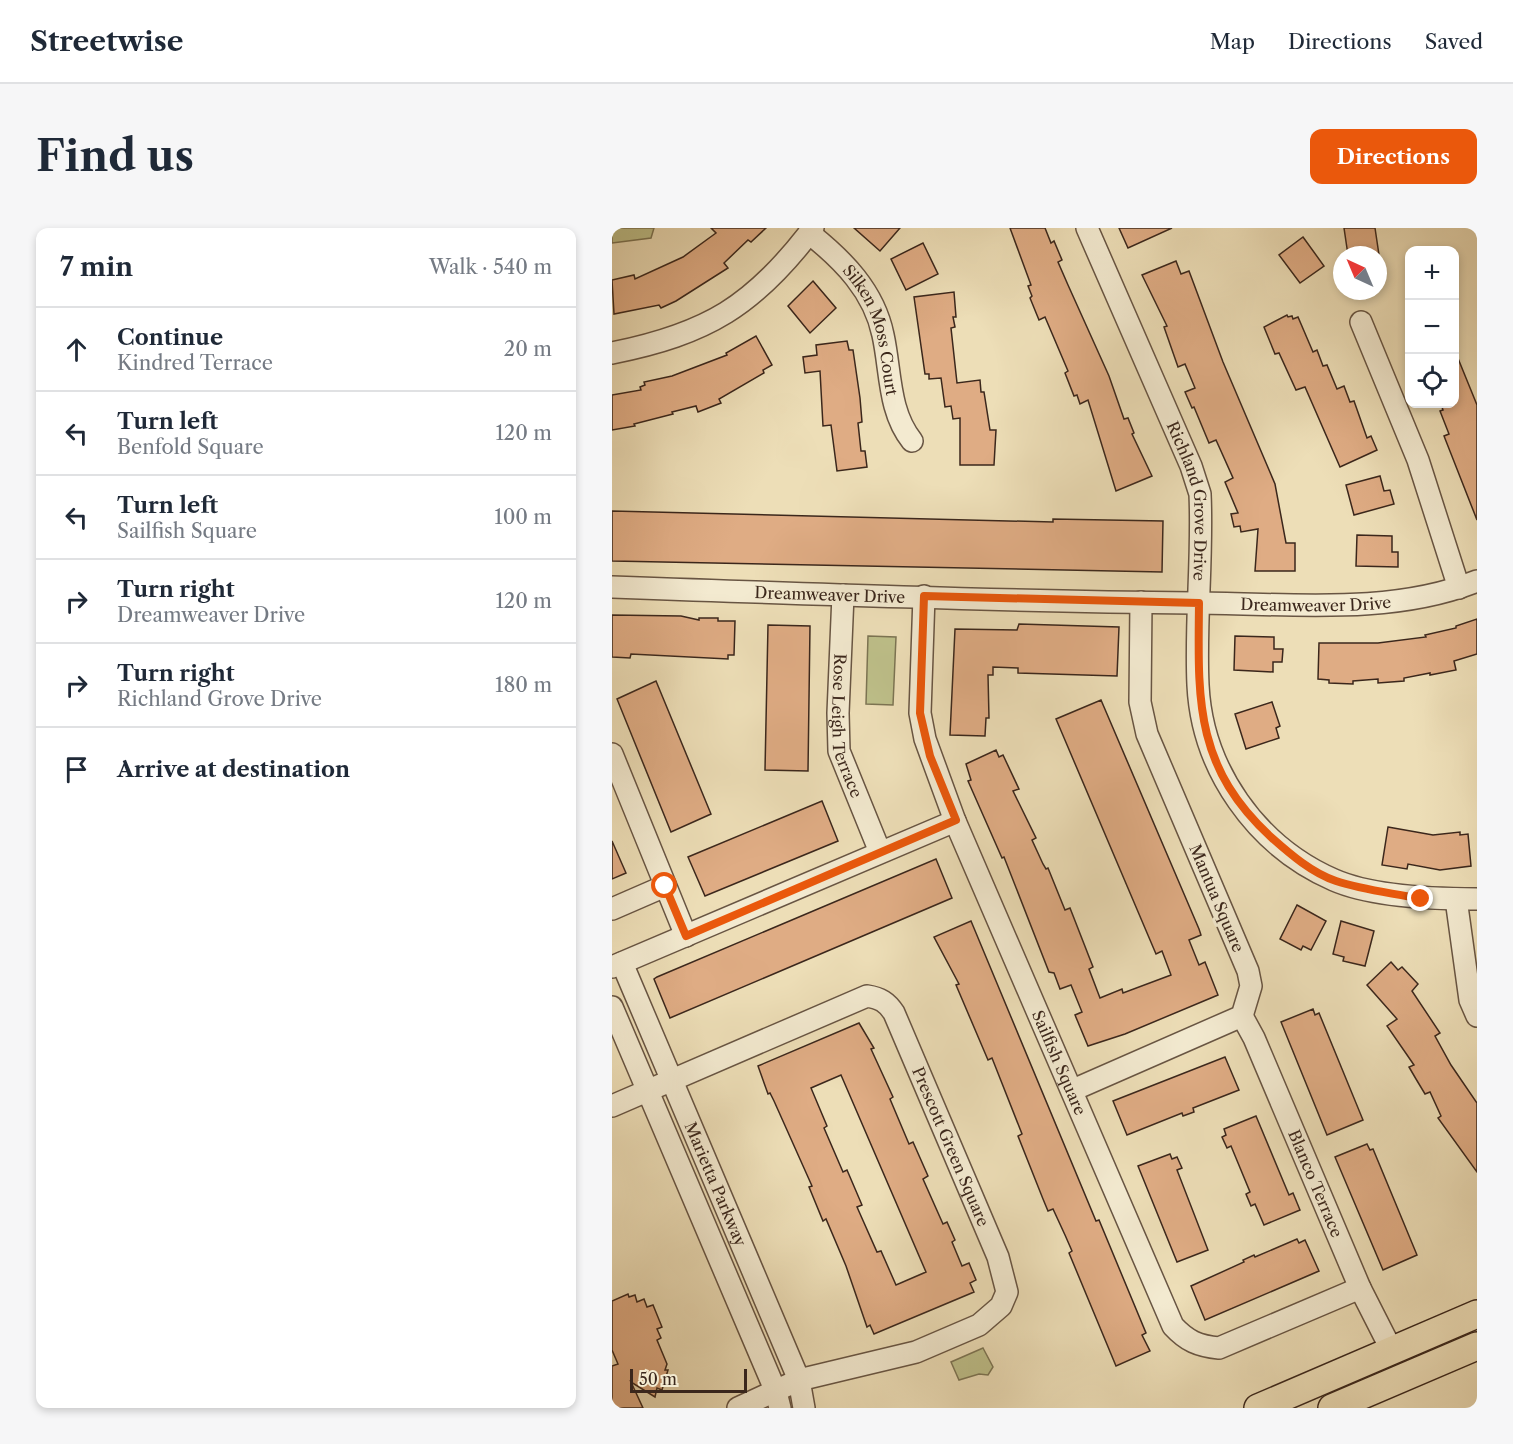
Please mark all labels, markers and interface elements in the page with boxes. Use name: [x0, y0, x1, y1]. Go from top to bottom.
text: Streetwise: [30, 24, 184, 58]
text: Map: [1210, 29, 1255, 54]
text: Directions: [1288, 29, 1392, 54]
text: Saved: [1425, 29, 1483, 54]
button: Directions: [1310, 129, 1477, 184]
text: Find us: [36, 130, 194, 182]
north arrow: [1333, 246, 1387, 300]
map controls: [1405, 246, 1459, 408]
button: +: [1405, 246, 1459, 300]
text: 7 min: [60, 251, 133, 283]
text: Walk · 540 m: [429, 255, 552, 279]
street label: Silken Moss Court: [839, 260, 902, 397]
button: −: [1405, 300, 1459, 354]
text: Continue: [117, 324, 223, 351]
icon: ahead: [60, 333, 93, 366]
text: 20 m: [504, 337, 552, 361]
text: Kindred Terrace: [117, 351, 273, 375]
button: locate: [1405, 354, 1459, 408]
text: Turn left: [117, 408, 218, 435]
icon: left: [60, 417, 93, 450]
street label: Richland Grove Drive: [1163, 418, 1211, 581]
text: 120 m: [495, 421, 552, 445]
text: Benfold Square: [117, 435, 264, 459]
text: Turn left: [117, 492, 218, 519]
icon: left: [60, 501, 93, 534]
text: 100 m: [494, 505, 552, 529]
text: Sailfish Square: [117, 519, 257, 543]
text: Turn right: [117, 576, 235, 603]
street label: Dreamweaver Drive: [754, 582, 906, 607]
icon: right: [60, 585, 93, 618]
text: 120 m: [495, 589, 552, 613]
street label: Dreamweaver Drive: [1240, 592, 1392, 615]
text: Dreamweaver Drive: [117, 603, 305, 627]
street label: Rose Leigh Terrace: [828, 653, 867, 801]
text: Turn right: [117, 660, 235, 687]
icon: right: [60, 669, 93, 702]
text: 180 m: [495, 673, 552, 697]
text: Richland Grove Drive: [117, 687, 322, 711]
icon: arrive: [60, 753, 93, 786]
text: Arrive at destination: [117, 756, 350, 783]
street label: Mantua Square: [1185, 841, 1249, 955]
route start: [651, 872, 677, 898]
route end: [1407, 885, 1433, 911]
street label: Sailfish Square: [1028, 1007, 1091, 1118]
street label: Prescott Green Square: [908, 1064, 994, 1229]
street label: Marietta Parkway: [681, 1119, 751, 1250]
street label: Blanco Terrace: [1284, 1127, 1347, 1240]
scale bar: [630, 1366, 747, 1394]
text: 50 m: [639, 1369, 677, 1389]

